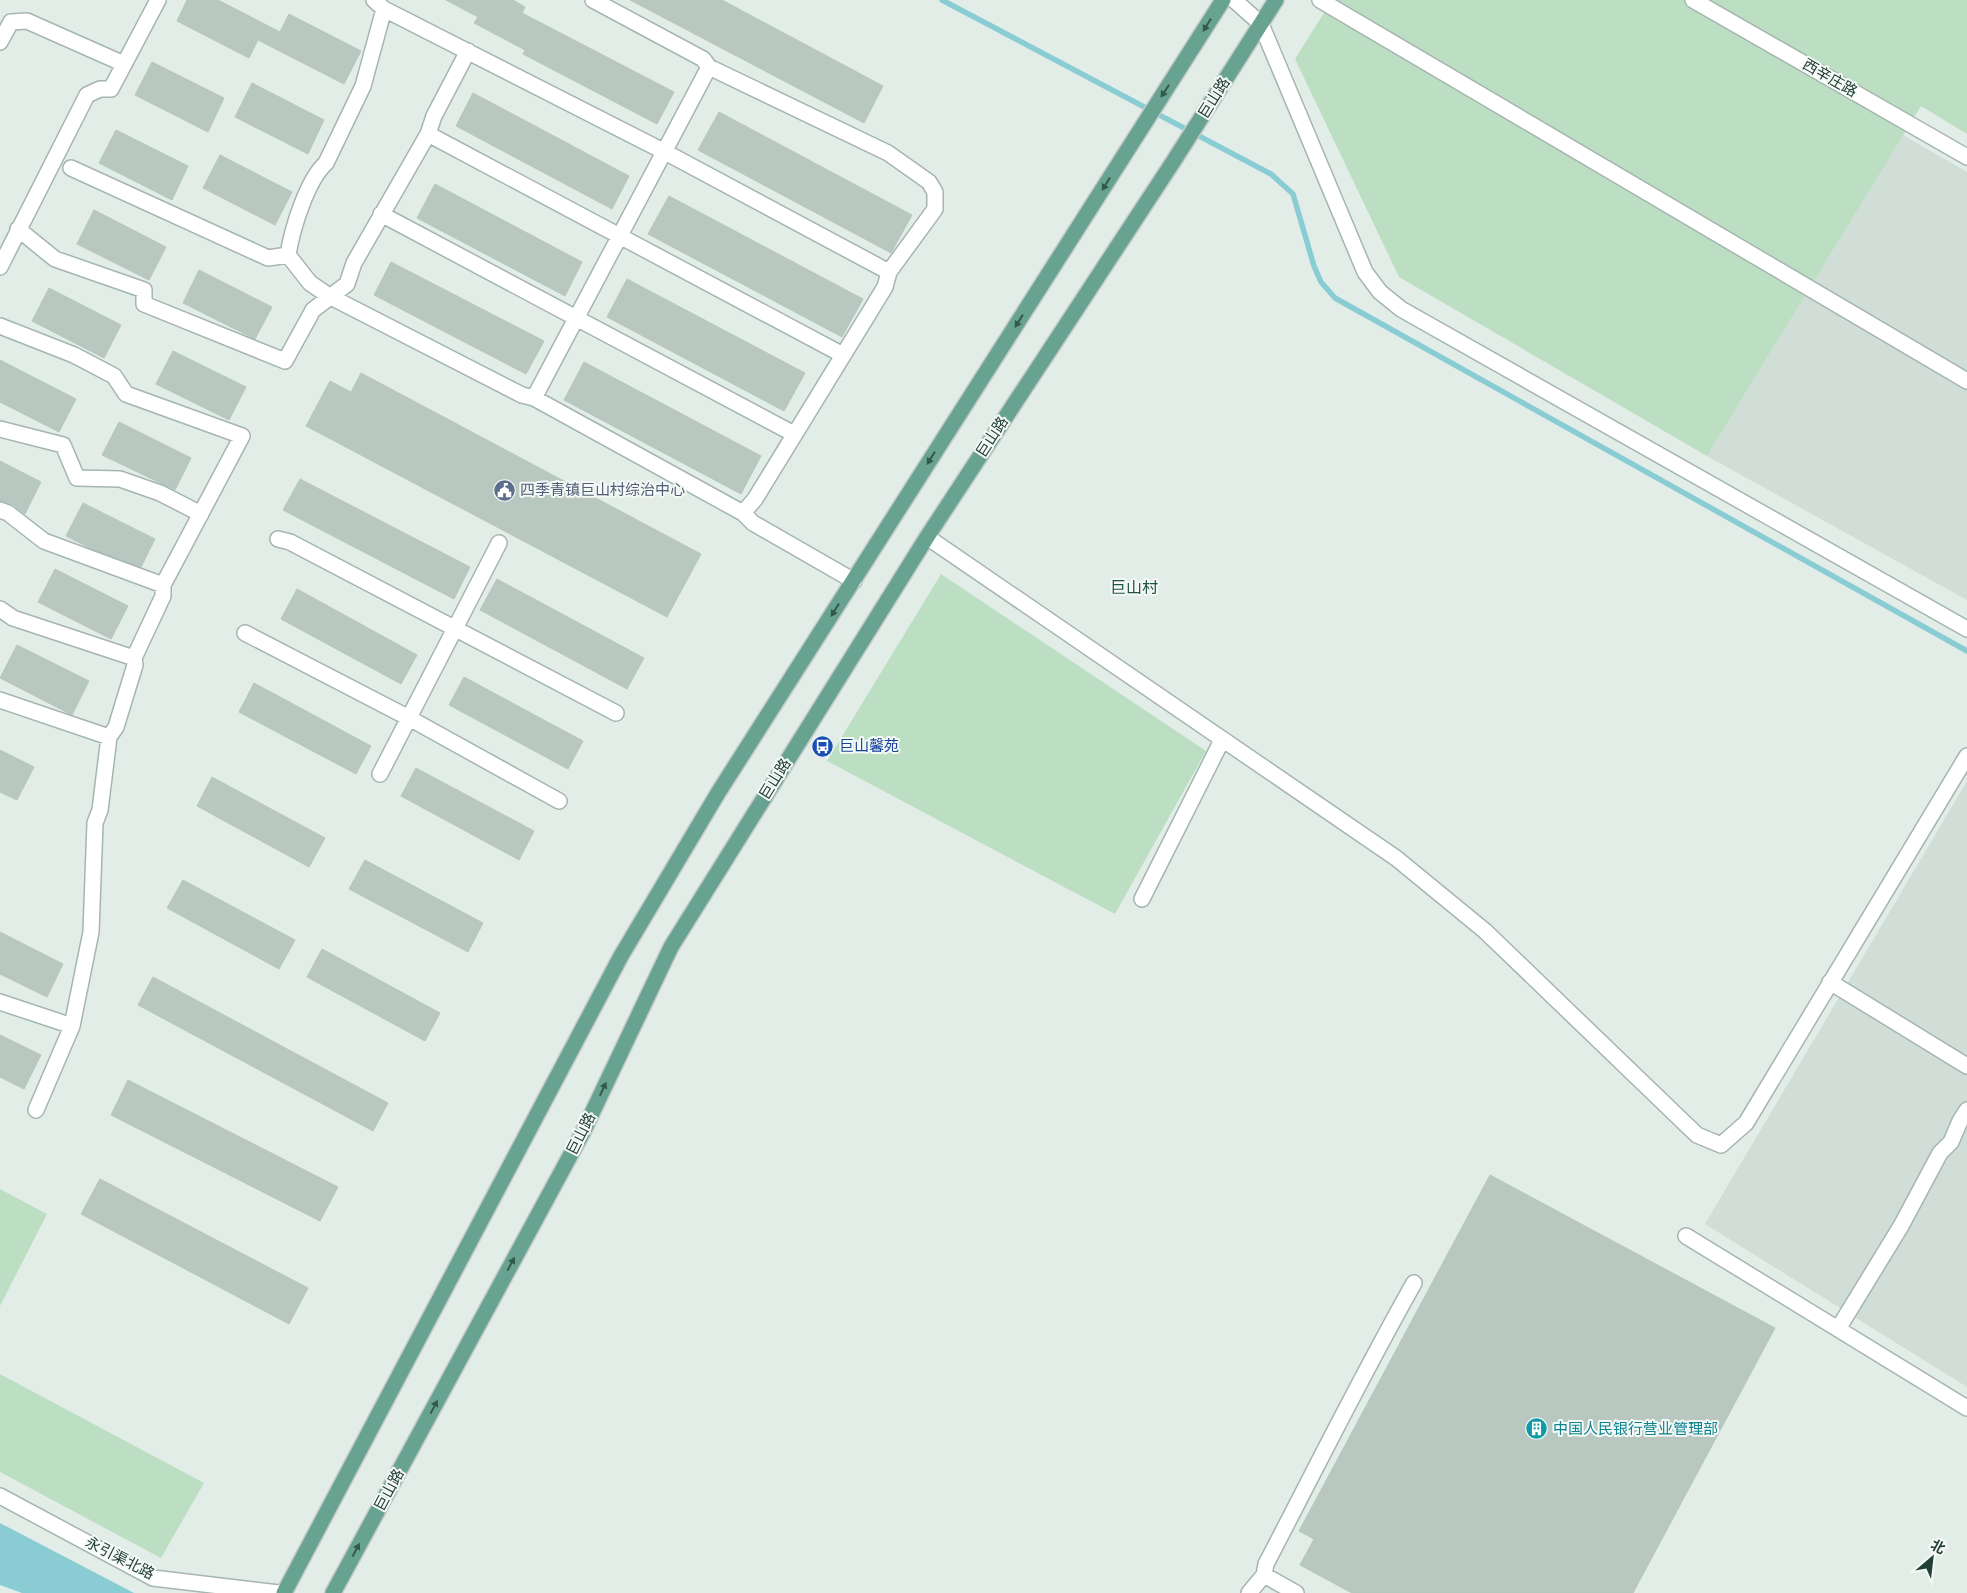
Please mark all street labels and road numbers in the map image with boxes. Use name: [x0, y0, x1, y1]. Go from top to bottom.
street label: 西辛庄路: [1800, 55, 1860, 101]
street label: 巨山路: [1194, 74, 1234, 122]
street label: 巨山路: [972, 413, 1012, 461]
street label: 巨山路: [755, 755, 795, 803]
street label: 巨山路: [563, 1110, 599, 1158]
street label: 巨山路: [370, 1466, 408, 1514]
street label: 永引渠北路: [82, 1533, 158, 1583]

